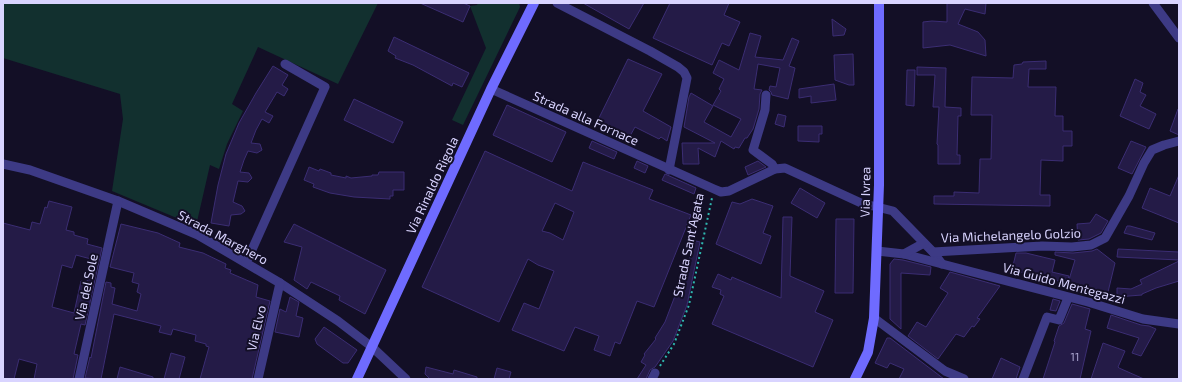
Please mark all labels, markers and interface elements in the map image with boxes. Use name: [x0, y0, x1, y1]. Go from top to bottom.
street label: Strada alla Fornace: [531, 87, 641, 149]
street label: Via Rinaldo Rigola: [402, 134, 462, 236]
street label: Via Ivrea: [857, 167, 873, 217]
street label: Strada Sant'Agata: [669, 192, 707, 298]
street label: Strada Marghero: [175, 206, 271, 268]
street label: Via Michelangelo Golzio: [941, 225, 1081, 245]
street label: Via del Sole: [71, 252, 101, 322]
street label: Via Guido Mentegazzi: [1001, 259, 1127, 307]
street label: Via Elvo: [243, 304, 269, 352]
house number: 11: [1071, 350, 1079, 363]

